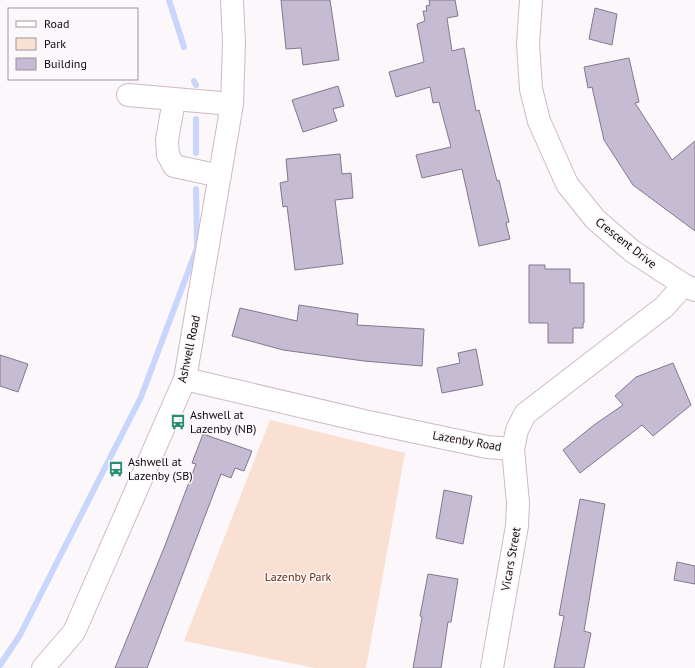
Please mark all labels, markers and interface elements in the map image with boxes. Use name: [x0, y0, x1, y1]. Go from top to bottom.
legend: [8, 8, 138, 80]
text: Road: [44, 16, 69, 31]
text: Park: [44, 36, 66, 51]
text: Building: [44, 56, 87, 71]
street label: Crescent Drive: [593, 214, 660, 271]
street label: Ashwell Road: [174, 314, 203, 384]
place label: Ashwell at Lazenby (NB): [190, 407, 256, 436]
bus stop icon: Ashwell at Lazenby (NB): [169, 413, 187, 431]
street label: Lazenby Road: [431, 427, 503, 454]
place label: Ashwell at Lazenby (SB): [128, 454, 193, 483]
bus stop icon: Ashwell at Lazenby (SB): [107, 460, 125, 478]
street label: Vicars Street: [497, 526, 523, 593]
park label: Lazenby Park: [265, 569, 332, 584]

